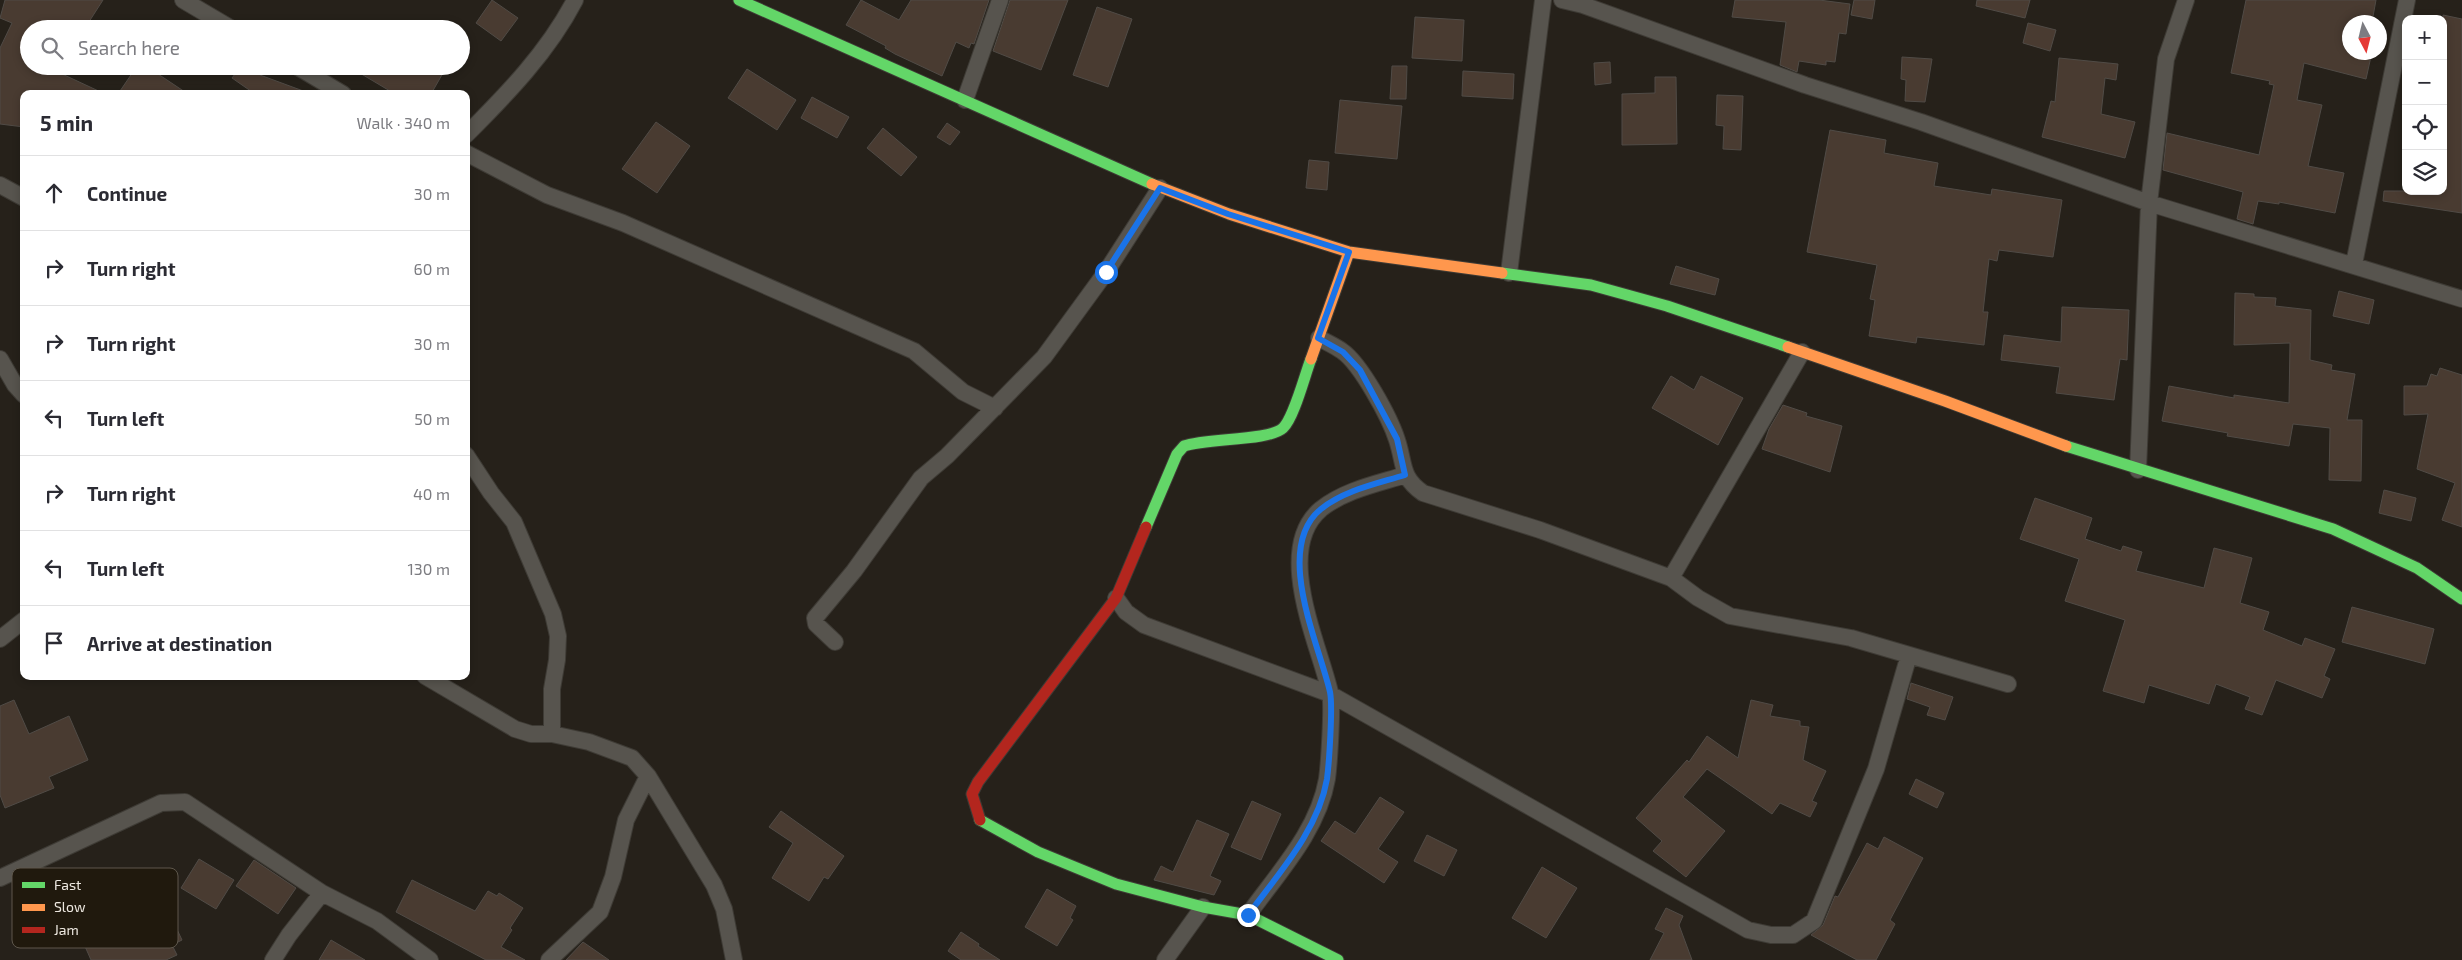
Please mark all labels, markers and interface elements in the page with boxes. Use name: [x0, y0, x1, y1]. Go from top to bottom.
north arrow: [2342, 15, 2387, 60]
map controls: [2402, 15, 2447, 195]
button: +: [2402, 15, 2447, 60]
search box: [20, 20, 470, 75]
icon: search: [38, 34, 66, 62]
text: Search here: [78, 36, 180, 59]
button: −: [2402, 60, 2447, 105]
button: locate: [2402, 105, 2447, 150]
text: 5 min: [40, 110, 93, 135]
text: Walk · 340 m: [357, 113, 450, 132]
button: layers: [2402, 150, 2447, 195]
icon: ahead: [40, 179, 68, 207]
text: Continue: [87, 182, 167, 205]
text: 30 m: [414, 184, 450, 203]
icon: right: [40, 254, 68, 282]
text: Turn right: [87, 257, 175, 280]
text: 60 m: [414, 259, 450, 278]
route start: [1095, 261, 1118, 284]
icon: right: [40, 329, 68, 357]
text: Turn right: [87, 332, 175, 355]
text: 30 m: [414, 334, 450, 353]
icon: left: [40, 404, 68, 432]
text: Turn left: [87, 407, 164, 430]
text: 50 m: [414, 409, 450, 428]
icon: right: [40, 479, 68, 507]
text: Turn right: [87, 482, 175, 505]
text: 40 m: [413, 484, 450, 503]
icon: left: [40, 554, 68, 582]
text: Turn left: [87, 557, 164, 580]
text: 130 m: [408, 559, 450, 578]
icon: arrive: [40, 629, 68, 657]
text: Arrive at destination: [87, 632, 272, 655]
legend: [12, 868, 178, 948]
text: Fast: [54, 876, 81, 893]
text: Slow: [54, 898, 86, 915]
route end: [1237, 904, 1260, 927]
text: Jam: [54, 921, 79, 938]

